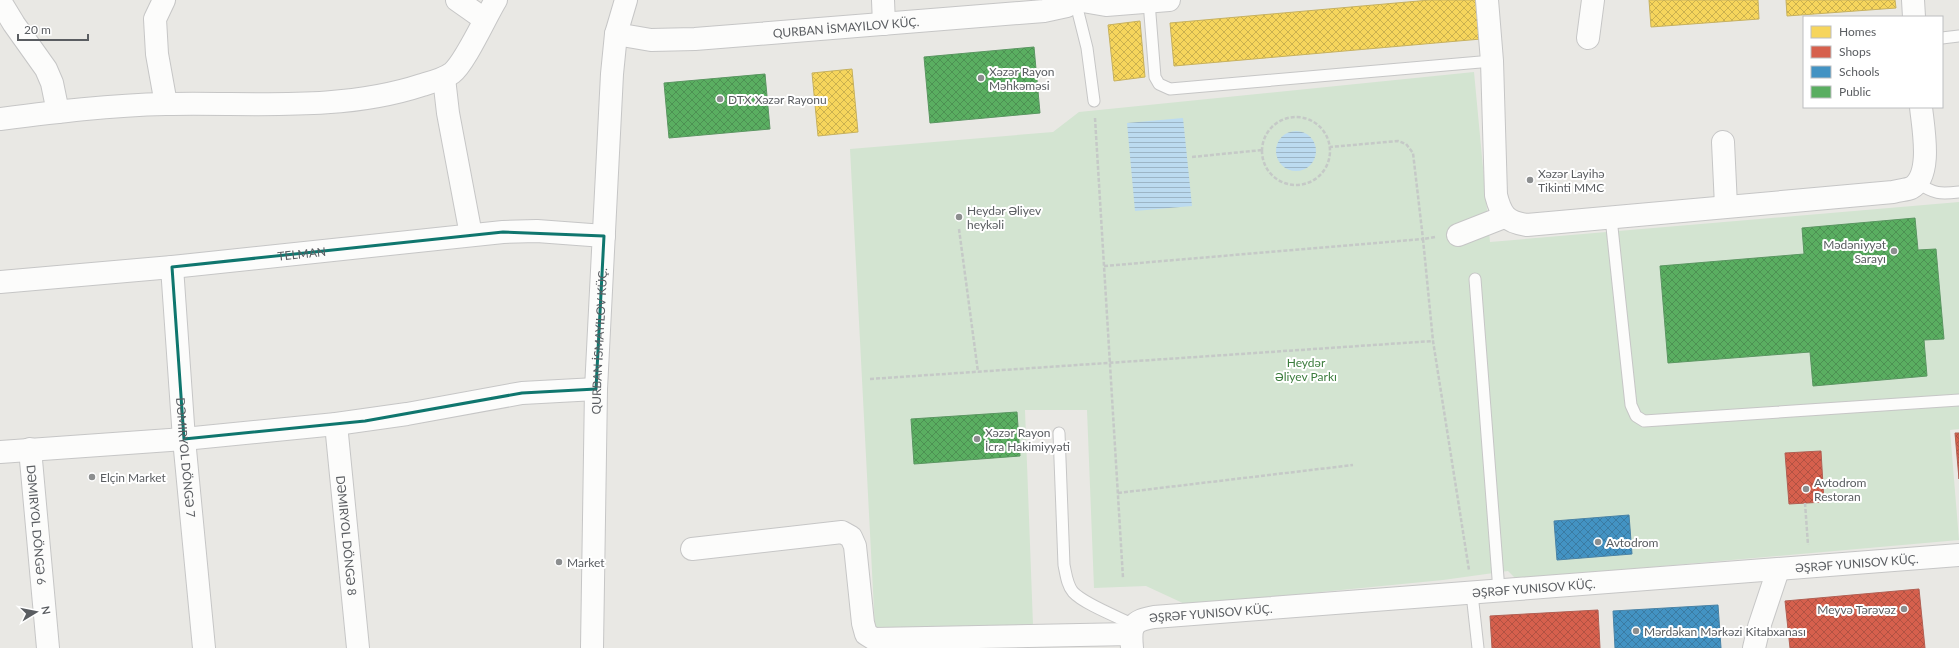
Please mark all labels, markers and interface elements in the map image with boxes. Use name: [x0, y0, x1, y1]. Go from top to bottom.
street label: QURBAN İSMAYILOV KÜÇ.: [772, 14, 920, 40]
scale bar: [18, 16, 88, 42]
legend: [1803, 16, 1943, 108]
text: 20 m: [24, 22, 51, 37]
text: Homes: [1839, 24, 1876, 39]
text: Shops: [1839, 44, 1871, 59]
place label: Xəzər Rayon Məhkəməsi: [989, 64, 1054, 93]
text: Schools: [1839, 64, 1880, 79]
marker: Xəzər Rayon Məhkəməsi: [976, 73, 986, 83]
text: Public: [1839, 84, 1871, 99]
place label: DTX Xəzər Rayonu: [728, 92, 827, 107]
marker: DTX Xəzər Rayonu: [715, 94, 725, 104]
place label: Xəzər Layihə Tikinti MMC: [1538, 166, 1605, 195]
marker: Xəzər Layihə Tikinti MMC: [1525, 175, 1535, 185]
place label: Heydər Əliyev heykəli: [967, 203, 1042, 232]
marker: Heydər Əliyev heykəli: [954, 212, 964, 222]
place label: Mədəniyyət Sarayı: [1823, 237, 1887, 266]
street label: TELMAN: [277, 243, 327, 263]
marker: Mədəniyyət Sarayı: [1889, 246, 1899, 256]
street label: QURBAN İSMAYILOV KÜÇ.: [588, 267, 610, 415]
park label: Heydər Əliyev Parkı: [1275, 355, 1337, 384]
street label: DƏMIRYOL DÖNGƏ 7: [174, 397, 199, 518]
place label: Xəzər Rayon İcra Hakimiyyəti: [985, 425, 1070, 454]
marker: Xəzər Rayon İcra Hakimiyyəti: [972, 434, 982, 444]
street label: DƏMIRYOL DÖNGƏ 6: [24, 464, 50, 585]
place label: Elçin Market: [100, 470, 166, 485]
marker: Elçin Market: [87, 472, 97, 482]
street label: DƏMIRYOL DÖNGƏ 8: [334, 475, 360, 596]
place label: Avtodrom Restoran: [1814, 475, 1867, 504]
marker: Avtodrom Restoran: [1801, 484, 1811, 494]
place label: Avtodrom: [1606, 535, 1659, 550]
marker: Avtodrom: [1593, 537, 1603, 547]
street label: ƏŞRƏF YUNISOV KÜÇ.: [1795, 551, 1919, 575]
place label: Market: [567, 555, 605, 570]
marker: Market: [554, 557, 564, 567]
street label: ƏŞRƏF YUNISOV KÜÇ.: [1472, 576, 1596, 600]
north arrow: [16, 592, 56, 632]
street label: ƏŞRƏF YUNISOV KÜÇ.: [1148, 600, 1273, 625]
place label: Meyvə Tərəvəz: [1817, 602, 1897, 617]
marker: Meyvə Tərəvəz: [1899, 604, 1909, 614]
text: N: [39, 605, 53, 615]
place label: Mərdəkan Mərkəzi Kitabxanası: [1644, 624, 1806, 639]
marker: Mərdəkan Mərkəzi Kitabxanası: [1631, 626, 1641, 636]

